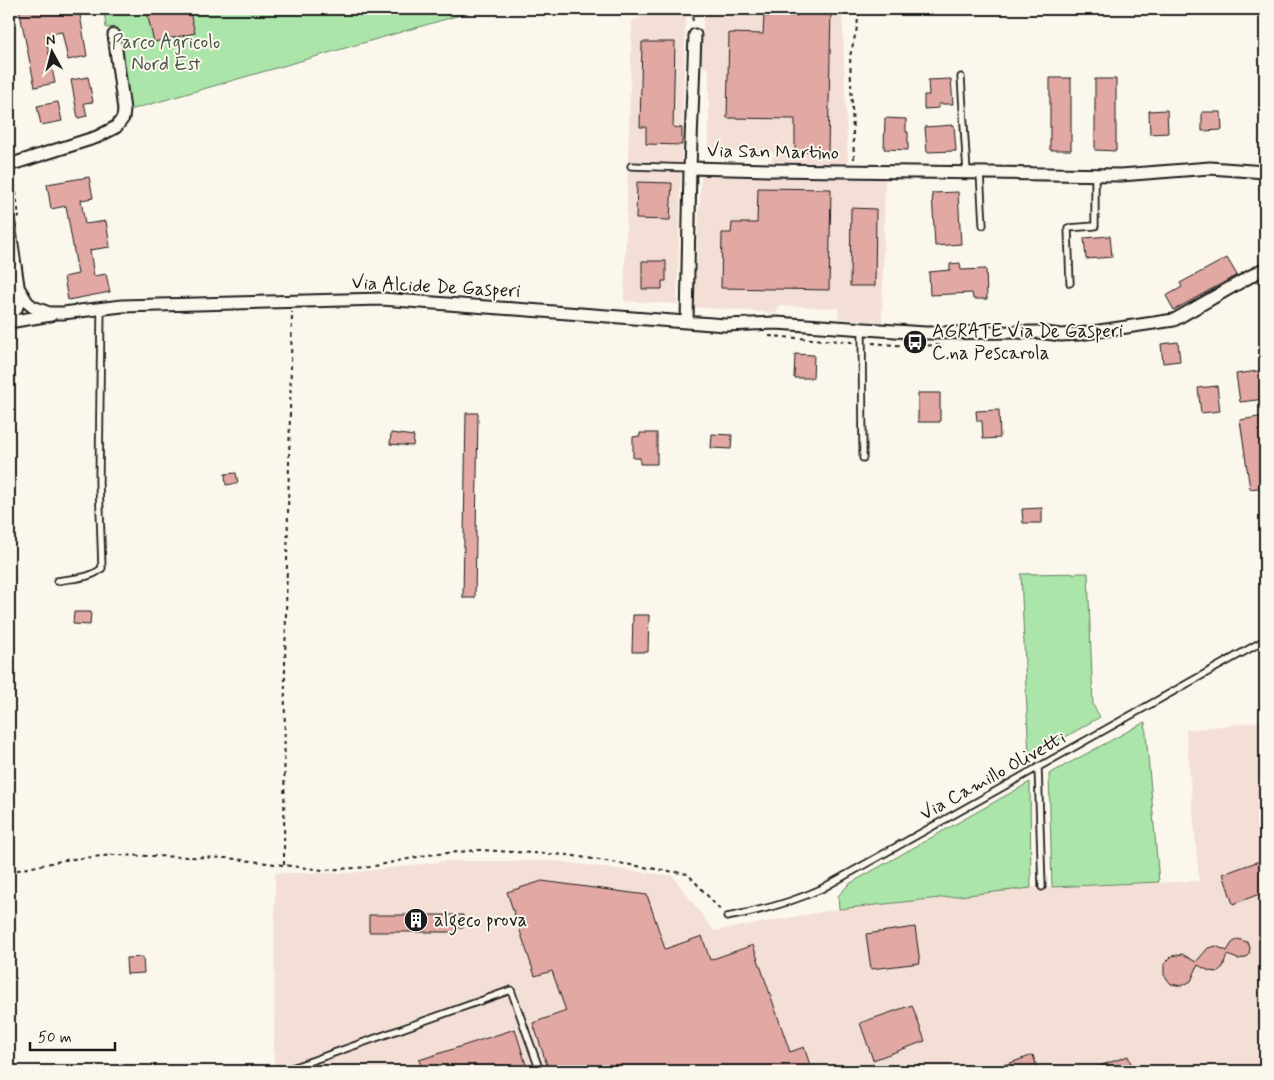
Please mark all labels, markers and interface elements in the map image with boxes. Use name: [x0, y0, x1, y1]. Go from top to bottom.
north arrow: [28, 28, 78, 78]
park label: Parco Agricolo Nord Est: [112, 30, 220, 77]
text: N: [45, 31, 56, 50]
street label: Via San Martino: [707, 138, 839, 166]
street label: Via Alcide De Gasperi: [351, 270, 521, 304]
place label: AGRATE Via De Gasperi C.na Pescarola: [932, 319, 1123, 366]
bus stop icon: AGRATE Via De Gasperi C.na Pescarola: [902, 329, 928, 355]
street label: Via Camillo Olivetti: [916, 725, 1070, 827]
building icon: algeco prova: [403, 907, 429, 933]
place label: algeco prova: [434, 908, 527, 936]
scale bar: [30, 1020, 115, 1052]
text: 50 m: [38, 1028, 72, 1048]

